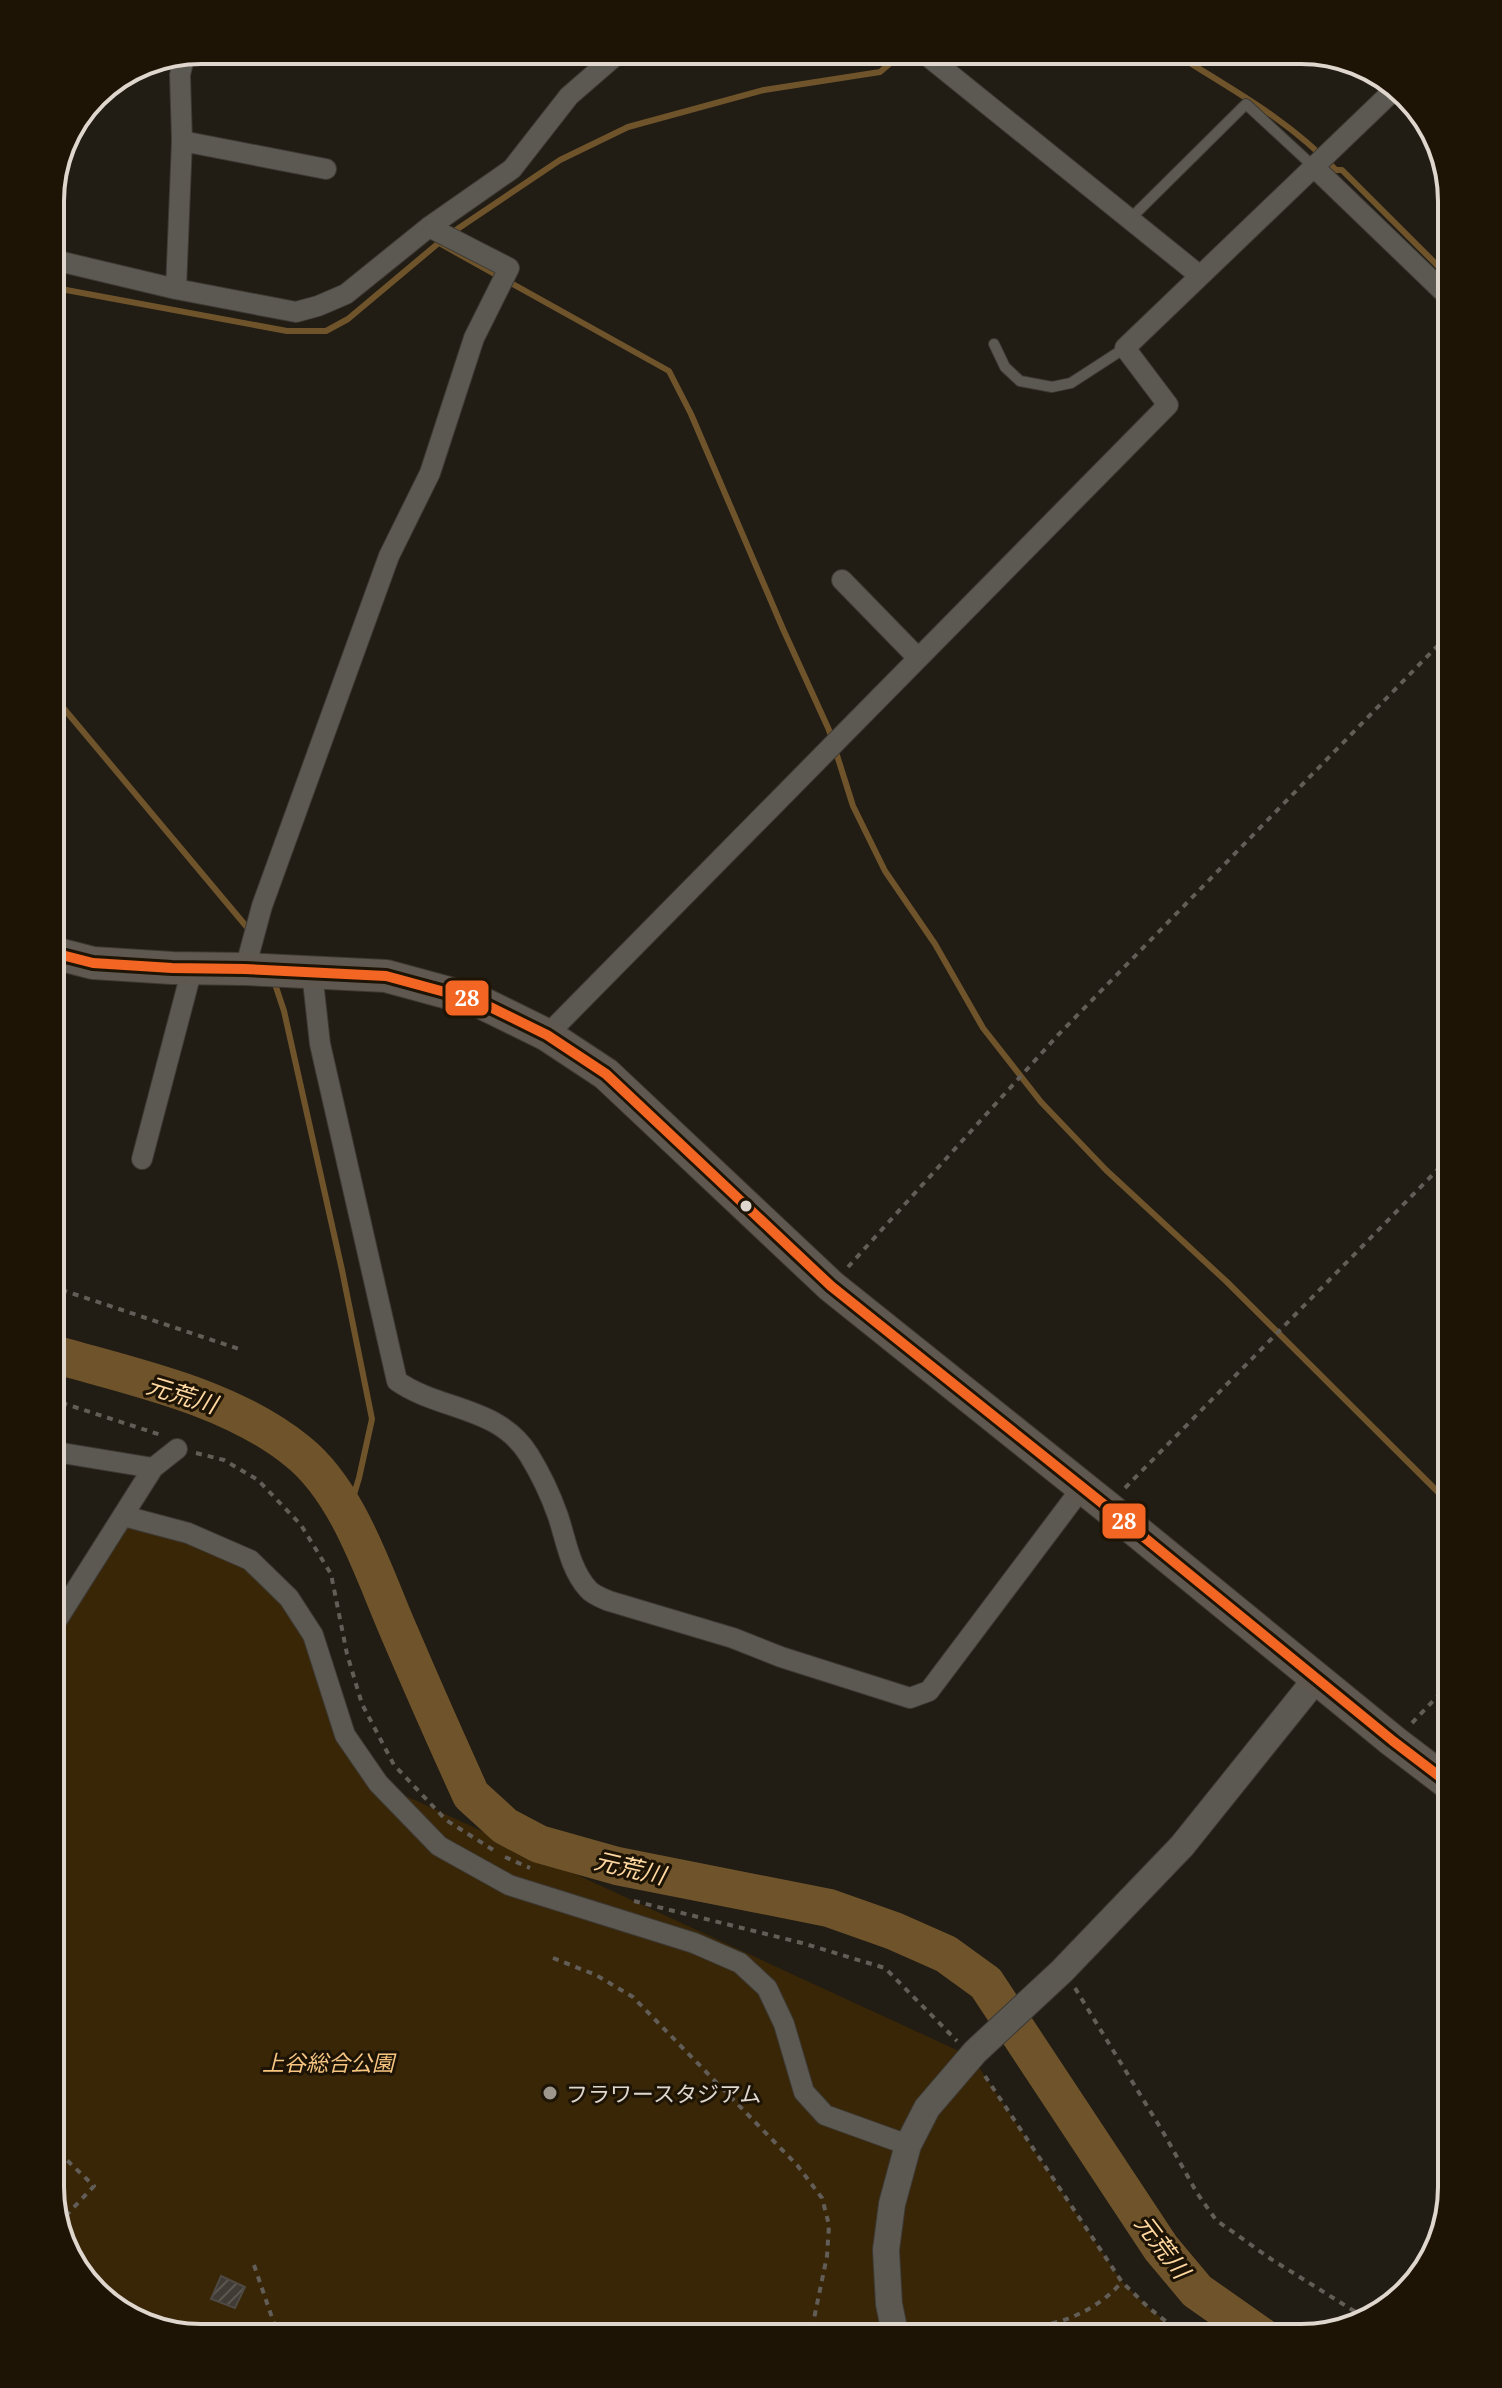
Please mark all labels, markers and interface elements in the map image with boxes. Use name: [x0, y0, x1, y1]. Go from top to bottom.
line badge: 28: [444, 979, 490, 1017]
text: 28: [455, 982, 479, 1012]
unlabelled marker: [738, 1198, 754, 1214]
water label: 元荒川: [143, 1368, 224, 1421]
line badge: 28: [1101, 1502, 1147, 1540]
text: 28: [1112, 1505, 1136, 1535]
water label: 元荒川: [591, 1843, 672, 1892]
park label: 上谷総合公園: [262, 2047, 397, 2077]
place label: フラワースタジアム: [566, 2078, 761, 2108]
marker: フラワースタジアム: [541, 2084, 559, 2102]
water label: 元荒川: [1128, 2207, 1200, 2287]

